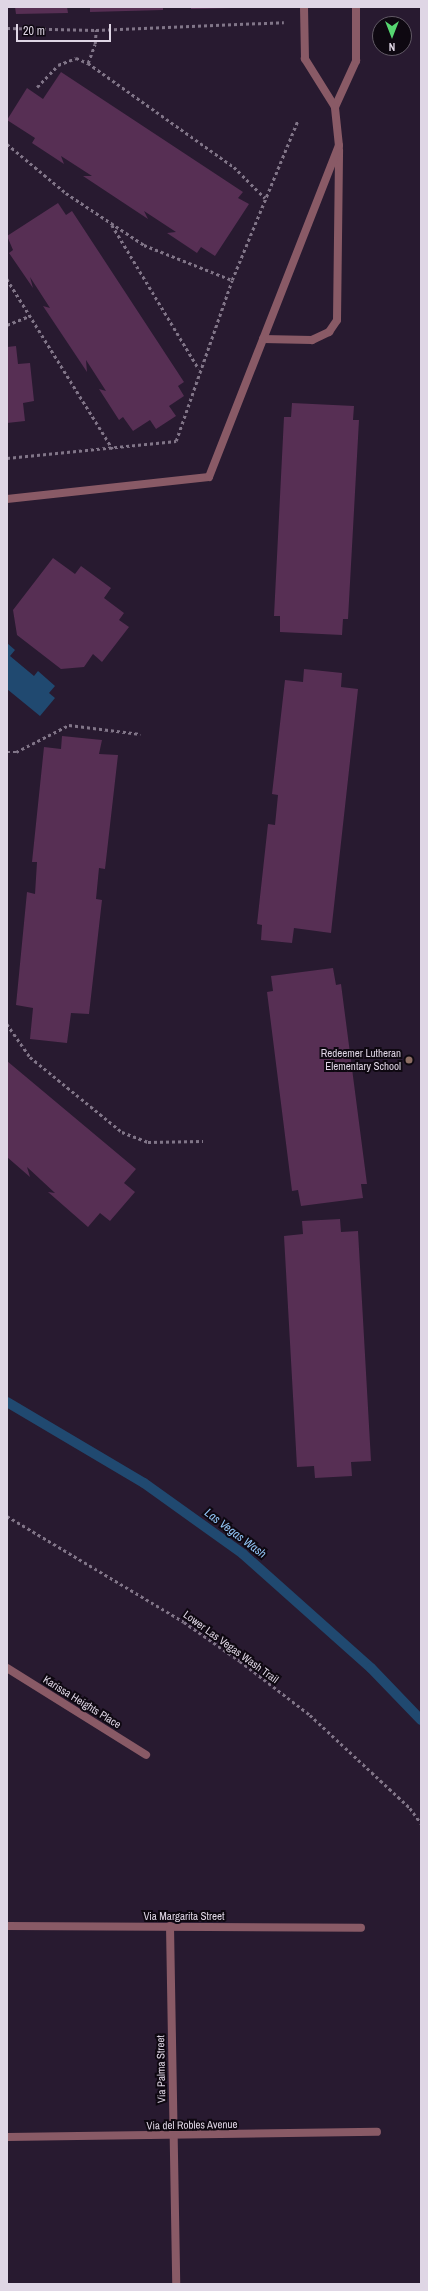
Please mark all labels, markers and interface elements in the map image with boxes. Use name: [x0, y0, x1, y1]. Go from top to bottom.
scale bar: [18, 16, 113, 42]
north arrow: [372, 16, 412, 56]
text: 20 m: [23, 23, 45, 39]
text: N: [389, 40, 395, 54]
place label: Redeemer Lutheran Elementary School: [321, 1047, 401, 1073]
marker: Redeemer Lutheran Elementary School: [404, 1055, 414, 1065]
water label: Las Vegas Wash: [201, 1506, 269, 1562]
street label: Lower Las Vegas Wash Trail: [181, 1608, 281, 1686]
street label: Karissa Heights Place: [41, 1673, 123, 1731]
street label: Via Margarita Street: [143, 1909, 225, 1923]
street label: Via Palma Street: [154, 2035, 168, 2103]
street label: Via del Robles Avenue: [146, 2118, 238, 2132]

